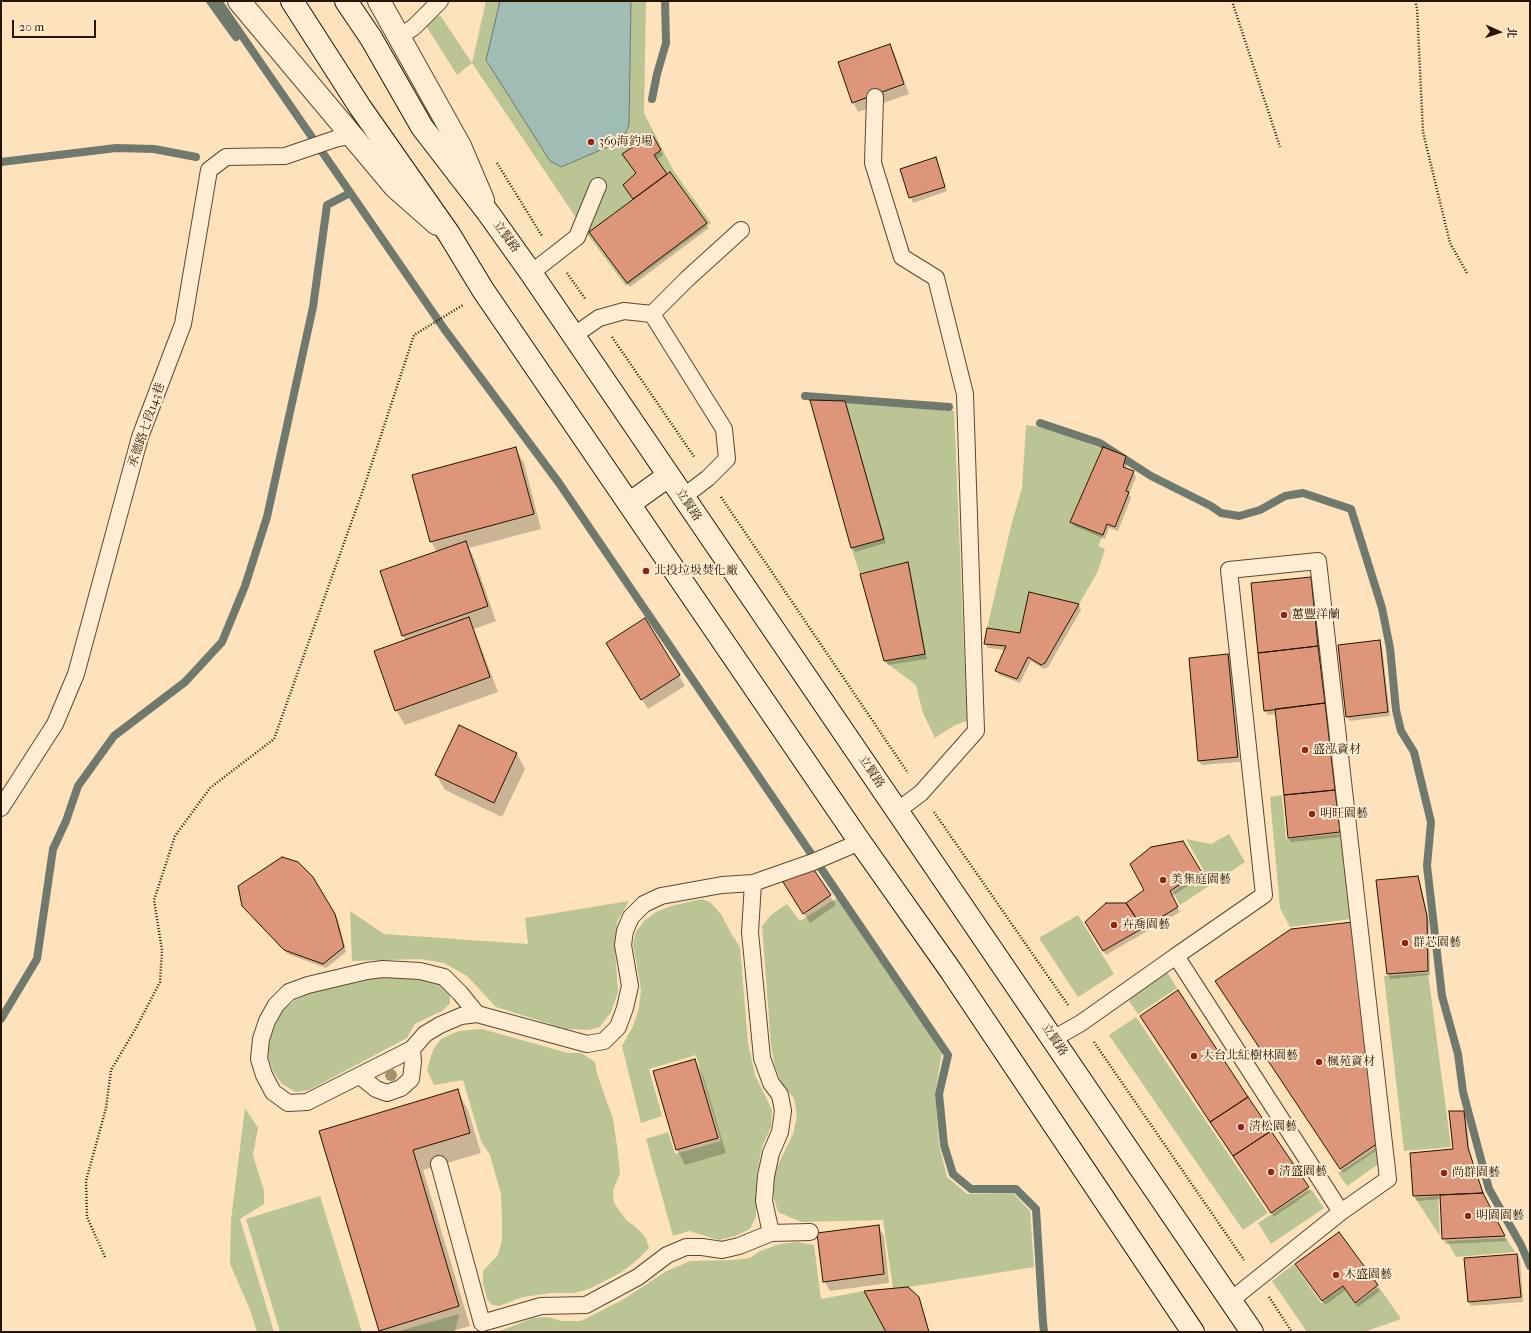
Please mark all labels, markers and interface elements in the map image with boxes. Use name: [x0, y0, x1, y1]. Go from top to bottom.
scale bar: [14, 12, 98, 38]
north arrow: [1479, 12, 1519, 52]
text: 20 m: [19, 20, 44, 34]
text: 北: [1505, 27, 1518, 38]
place label: 369海釣場: [599, 135, 653, 149]
marker: 369海釣場: [586, 137, 596, 147]
street label: 立賢路: [490, 218, 522, 256]
street label: 承德路七段143巷: [126, 381, 168, 469]
street label: 立賢路: [672, 486, 704, 524]
place label: 北投垃圾焚化廠: [654, 564, 738, 578]
marker: 北投垃圾焚化廠: [641, 566, 651, 576]
place label: 蕙豐洋蘭: [1292, 608, 1340, 622]
marker: 蕙豐洋蘭: [1279, 610, 1289, 620]
place label: 盛泓資材: [1313, 743, 1361, 757]
marker: 盛泓資材: [1300, 745, 1310, 755]
street label: 立賢路: [855, 753, 887, 791]
place label: 明旺園藝: [1320, 807, 1368, 821]
marker: 明旺園藝: [1307, 809, 1317, 819]
place label: 美集庭園藝: [1171, 873, 1231, 887]
marker: 美集庭園藝: [1158, 875, 1168, 885]
place label: 卉喬園藝: [1122, 918, 1170, 932]
marker: 卉喬園藝: [1109, 920, 1119, 930]
place label: 群芯園藝: [1413, 936, 1461, 950]
marker: 群芯園藝: [1400, 938, 1410, 948]
street label: 立賢路: [1038, 1021, 1070, 1059]
place label: 大台北紅樹林園藝: [1202, 1049, 1298, 1063]
marker: 大台北紅樹林園藝: [1189, 1051, 1199, 1061]
place label: 楓苑資材: [1327, 1055, 1375, 1069]
marker: 楓苑資材: [1314, 1057, 1324, 1067]
place label: 清松園藝: [1249, 1120, 1297, 1134]
marker: 清松園藝: [1236, 1122, 1246, 1132]
place label: 清盛園藝: [1279, 1165, 1327, 1179]
place label: 尚群園藝: [1452, 1166, 1500, 1180]
marker: 清盛園藝: [1266, 1167, 1276, 1177]
marker: 尚群園藝: [1439, 1168, 1449, 1178]
place label: 明園園藝: [1476, 1209, 1524, 1223]
marker: 明園園藝: [1463, 1211, 1473, 1221]
place label: 木盛園藝: [1344, 1268, 1392, 1282]
marker: 木盛園藝: [1331, 1270, 1341, 1280]

